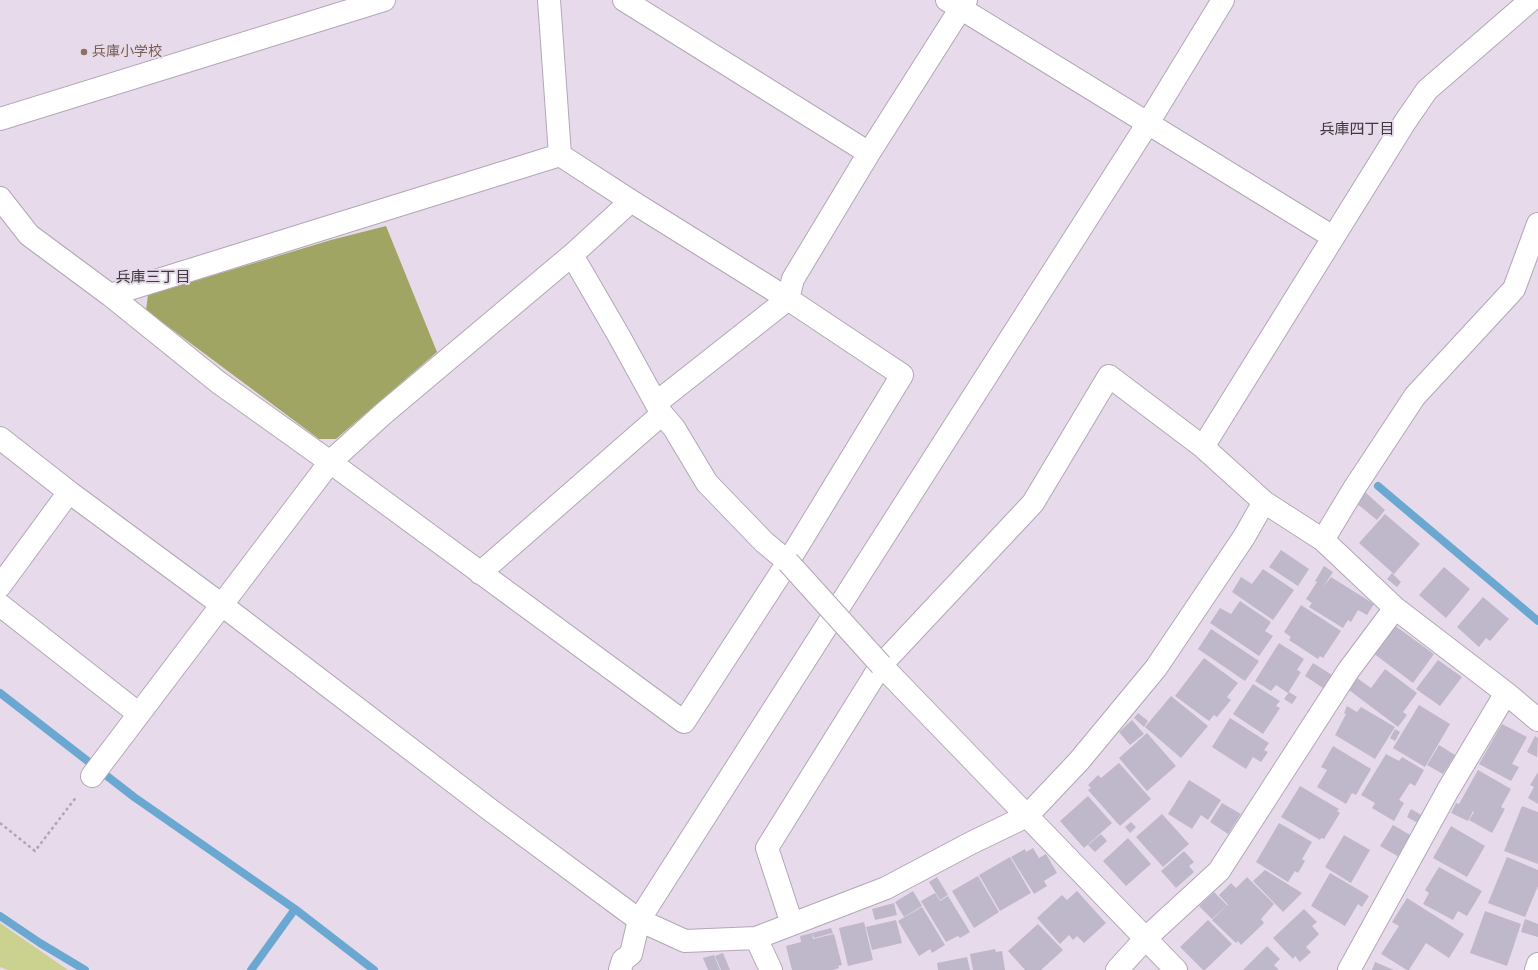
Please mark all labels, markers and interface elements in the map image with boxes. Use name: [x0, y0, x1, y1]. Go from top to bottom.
place label: 兵庫小学校: [92, 44, 162, 60]
marker: 兵庫小学校: [79, 47, 89, 57]
district label: 兵庫四丁目: [1320, 121, 1394, 139]
district label: 兵庫三丁目: [116, 269, 190, 287]

